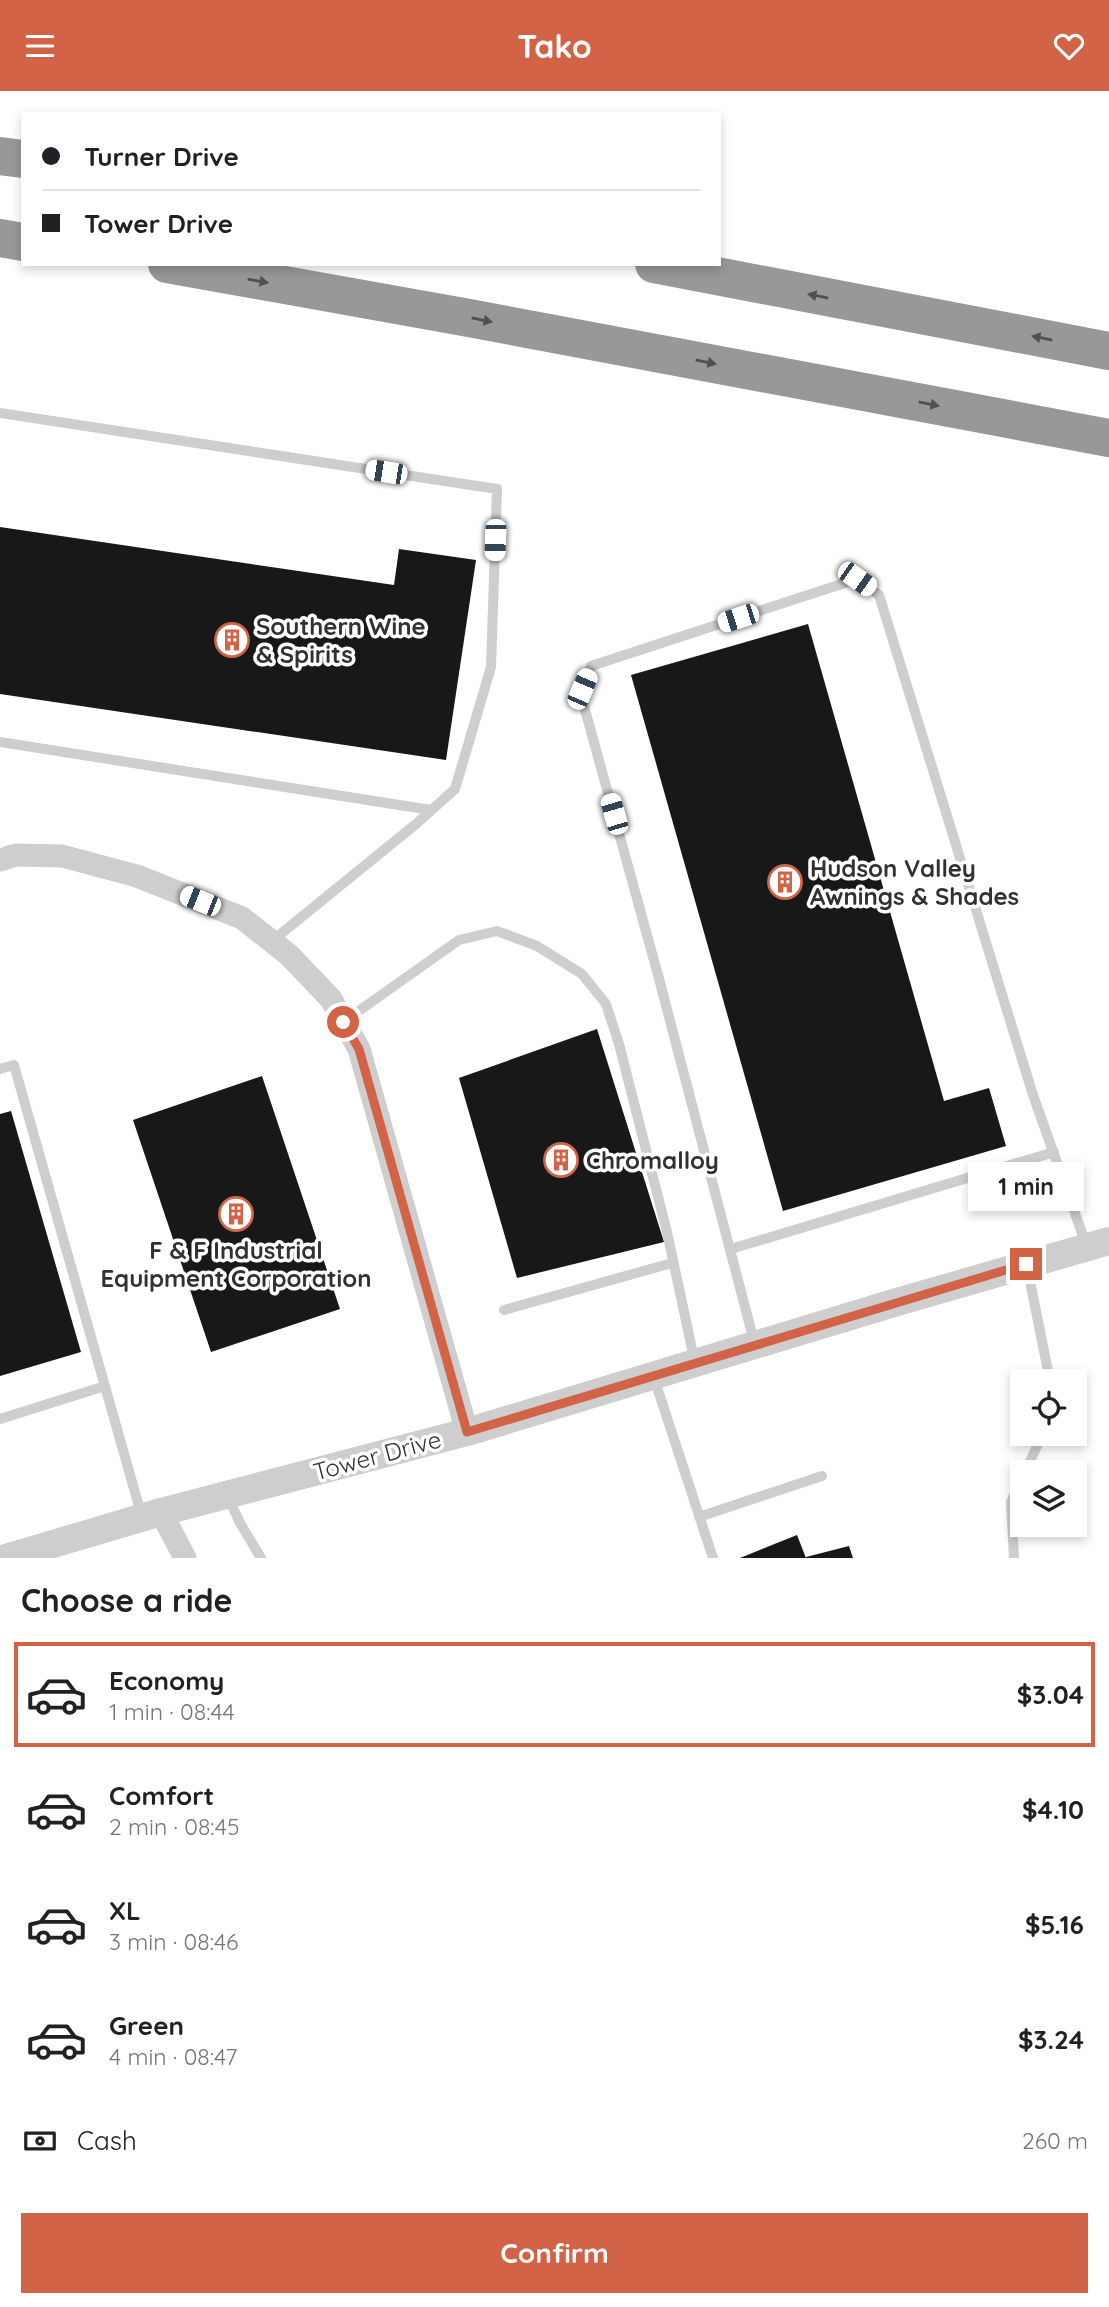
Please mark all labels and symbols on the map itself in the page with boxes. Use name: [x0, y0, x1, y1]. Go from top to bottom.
one-way arrow: [247, 275, 269, 286]
one-way arrow: [807, 290, 829, 301]
one-way arrow: [471, 315, 493, 326]
one-way arrow: [1031, 333, 1053, 344]
one-way arrow: [695, 357, 717, 368]
one-way arrow: [918, 399, 940, 410]
car: [364, 458, 409, 486]
car: [484, 519, 507, 561]
car: [834, 558, 881, 600]
car: [715, 602, 762, 634]
place label: Southern Wine & Spirits: [256, 611, 426, 669]
building icon: Southern Wine & Spirits: [213, 621, 251, 659]
car: [565, 666, 600, 712]
car: [599, 791, 630, 837]
place label: Hudson Valley Awnings & Shades: [810, 853, 1019, 911]
building icon: Hudson Valley Awnings & Shades: [766, 863, 804, 901]
car: [177, 883, 224, 919]
route start: [327, 1006, 359, 1038]
building icon: Chromalloy: [542, 1141, 580, 1179]
place label: Chromalloy: [586, 1145, 719, 1175]
callout: 1 min: [968, 1163, 1084, 1211]
building icon: F & F Industrial Equipment Corporation: [217, 1195, 255, 1233]
place label: F & F Industrial Equipment Corporation: [100, 1235, 372, 1293]
route end: [1010, 1248, 1042, 1280]
street label: Tower Drive: [310, 1424, 444, 1486]

